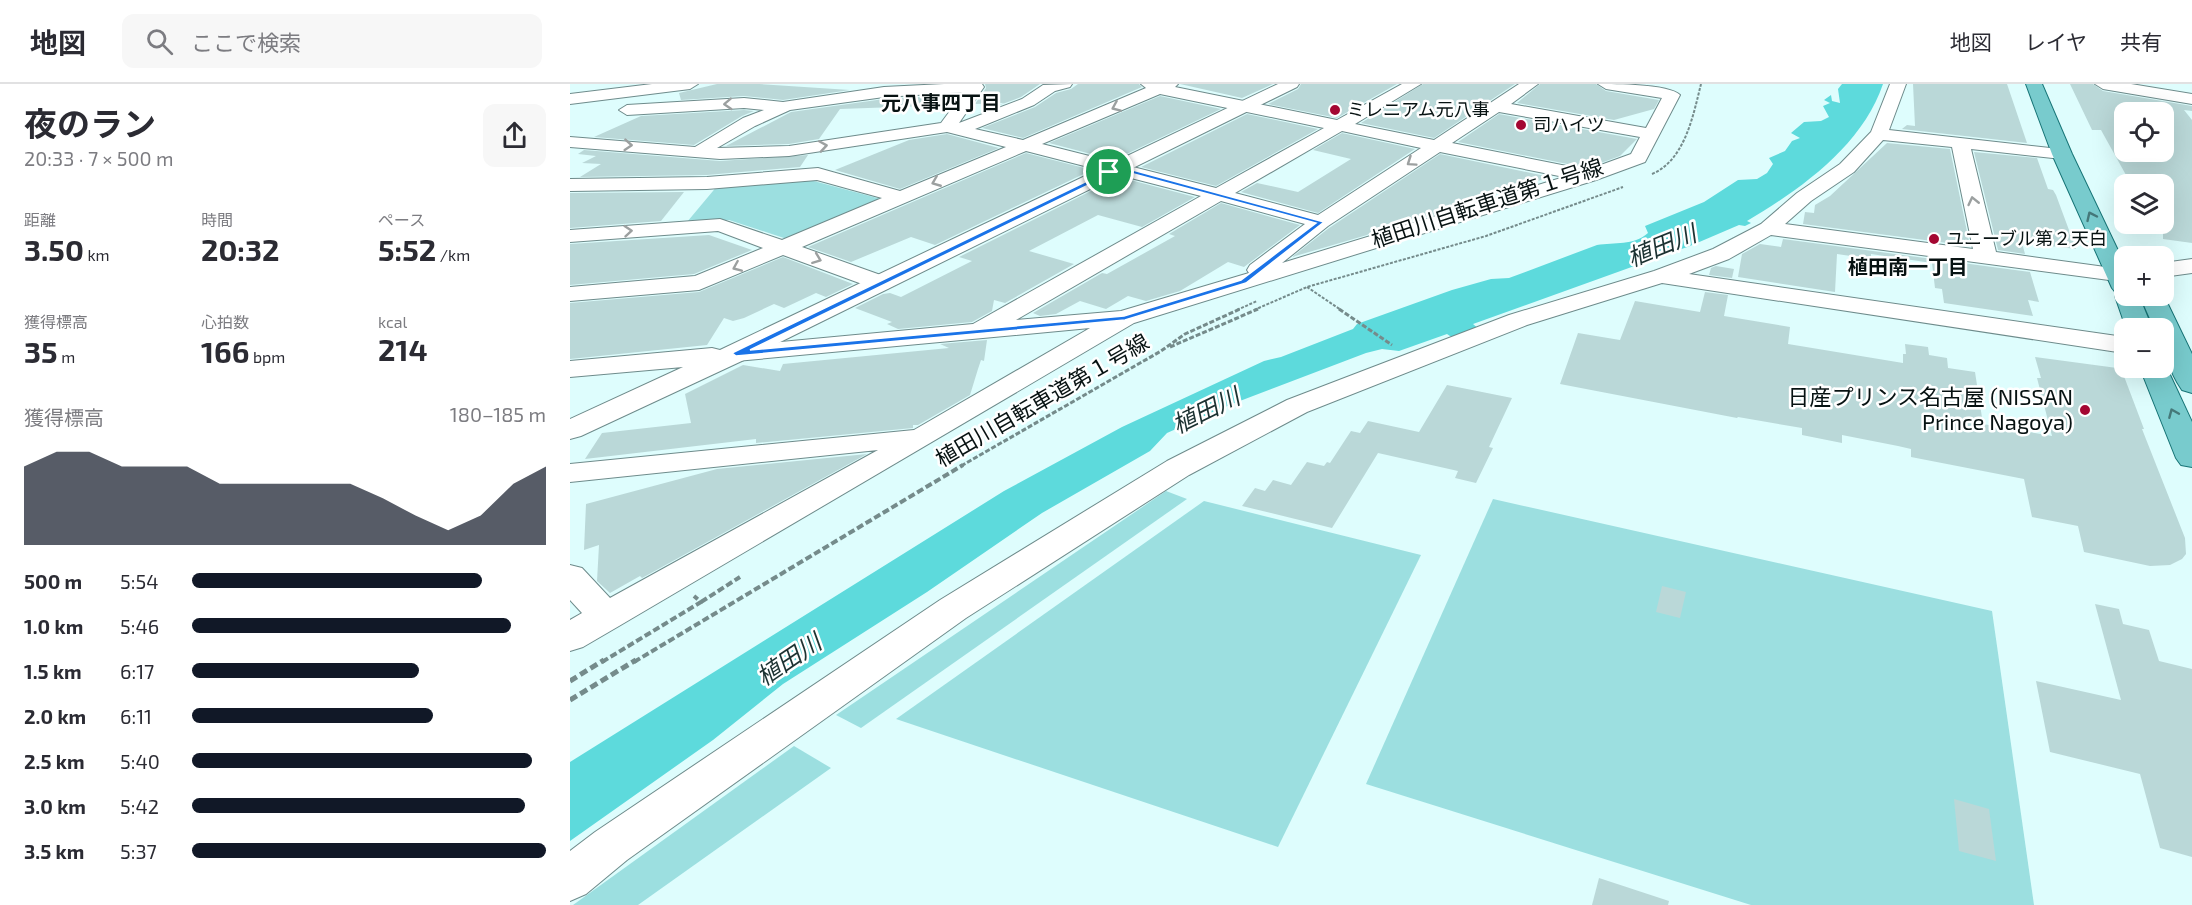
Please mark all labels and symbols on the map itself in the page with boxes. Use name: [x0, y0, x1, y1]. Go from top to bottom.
district label: 元八事四丁目: [881, 90, 1001, 114]
one-way arrow: [723, 98, 732, 111]
place label: ミレニアム元八事: [1347, 98, 1490, 120]
one-way arrow: [1111, 100, 1122, 112]
marker: ミレニアム元八事: [1328, 103, 1342, 117]
place label: 司ハイツ: [1533, 113, 1605, 135]
marker: 司ハイツ: [1514, 118, 1528, 132]
one-way arrow: [624, 139, 633, 152]
one-way arrow: [817, 140, 827, 153]
pin: [1083, 146, 1134, 197]
street label: 植田川自転車道第１号線: [1368, 152, 1606, 252]
one-way arrow: [1406, 155, 1417, 166]
one-way arrow: [931, 175, 942, 187]
one-way arrow: [1967, 196, 1980, 206]
one-way arrow: [2087, 211, 2099, 222]
water label: 植田川: [1623, 217, 1703, 272]
one-way arrow: [624, 225, 633, 238]
place label: ユニーブル第２天白: [1946, 227, 2107, 249]
marker: ユニーブル第２天白: [1927, 232, 1941, 246]
one-way arrow: [811, 252, 822, 264]
district label: 植田南一丁目: [1848, 254, 1968, 278]
one-way arrow: [733, 260, 744, 272]
street label: 植田川自転車道第１号線: [930, 327, 1153, 471]
water label: 植田川: [1167, 380, 1247, 438]
place label: 日産プリンス名古屋 (NISSAN Prince Nagoya): [1787, 383, 2073, 434]
marker: 日産プリンス名古屋 (NISSAN Prince Nagoya): [2078, 403, 2092, 417]
one-way arrow: [2168, 408, 2180, 419]
water label: 植田川: [750, 625, 829, 691]

